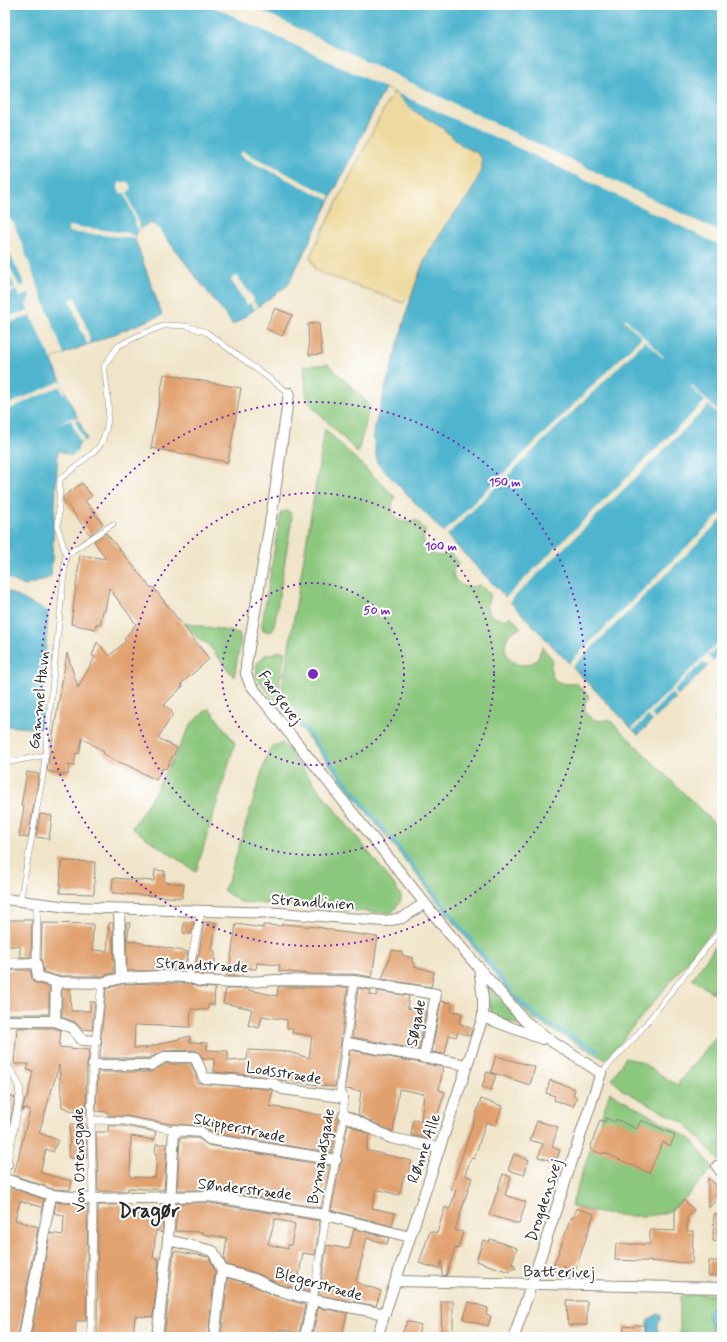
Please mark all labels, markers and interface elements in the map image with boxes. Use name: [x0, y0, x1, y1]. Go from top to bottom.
text: 150 m: [489, 475, 521, 491]
text: 100 m: [425, 539, 458, 555]
text: 50 m: [364, 603, 391, 619]
street label: Gammel Havn: [24, 650, 55, 750]
street label: Færgevej: [252, 666, 307, 730]
centre of rings: [306, 667, 320, 681]
street label: Strandlinien: [270, 889, 355, 916]
street label: Strandstræde: [155, 953, 249, 978]
street label: Søgade: [402, 998, 431, 1049]
street label: Lodsstræde: [244, 1057, 323, 1090]
street label: Von Ostensgade: [68, 1107, 92, 1213]
street label: Bymandsgade: [303, 1107, 340, 1206]
street label: Skipperstræde: [192, 1108, 288, 1149]
street label: Rønne Alle: [403, 1110, 446, 1186]
street label: Drogdensvej: [521, 1156, 568, 1244]
street label: Sønderstræde: [197, 1173, 293, 1206]
district label: Dragør: [118, 1198, 180, 1227]
street label: Batterivej: [523, 1261, 595, 1284]
street label: Blegerstræde: [272, 1263, 365, 1307]

